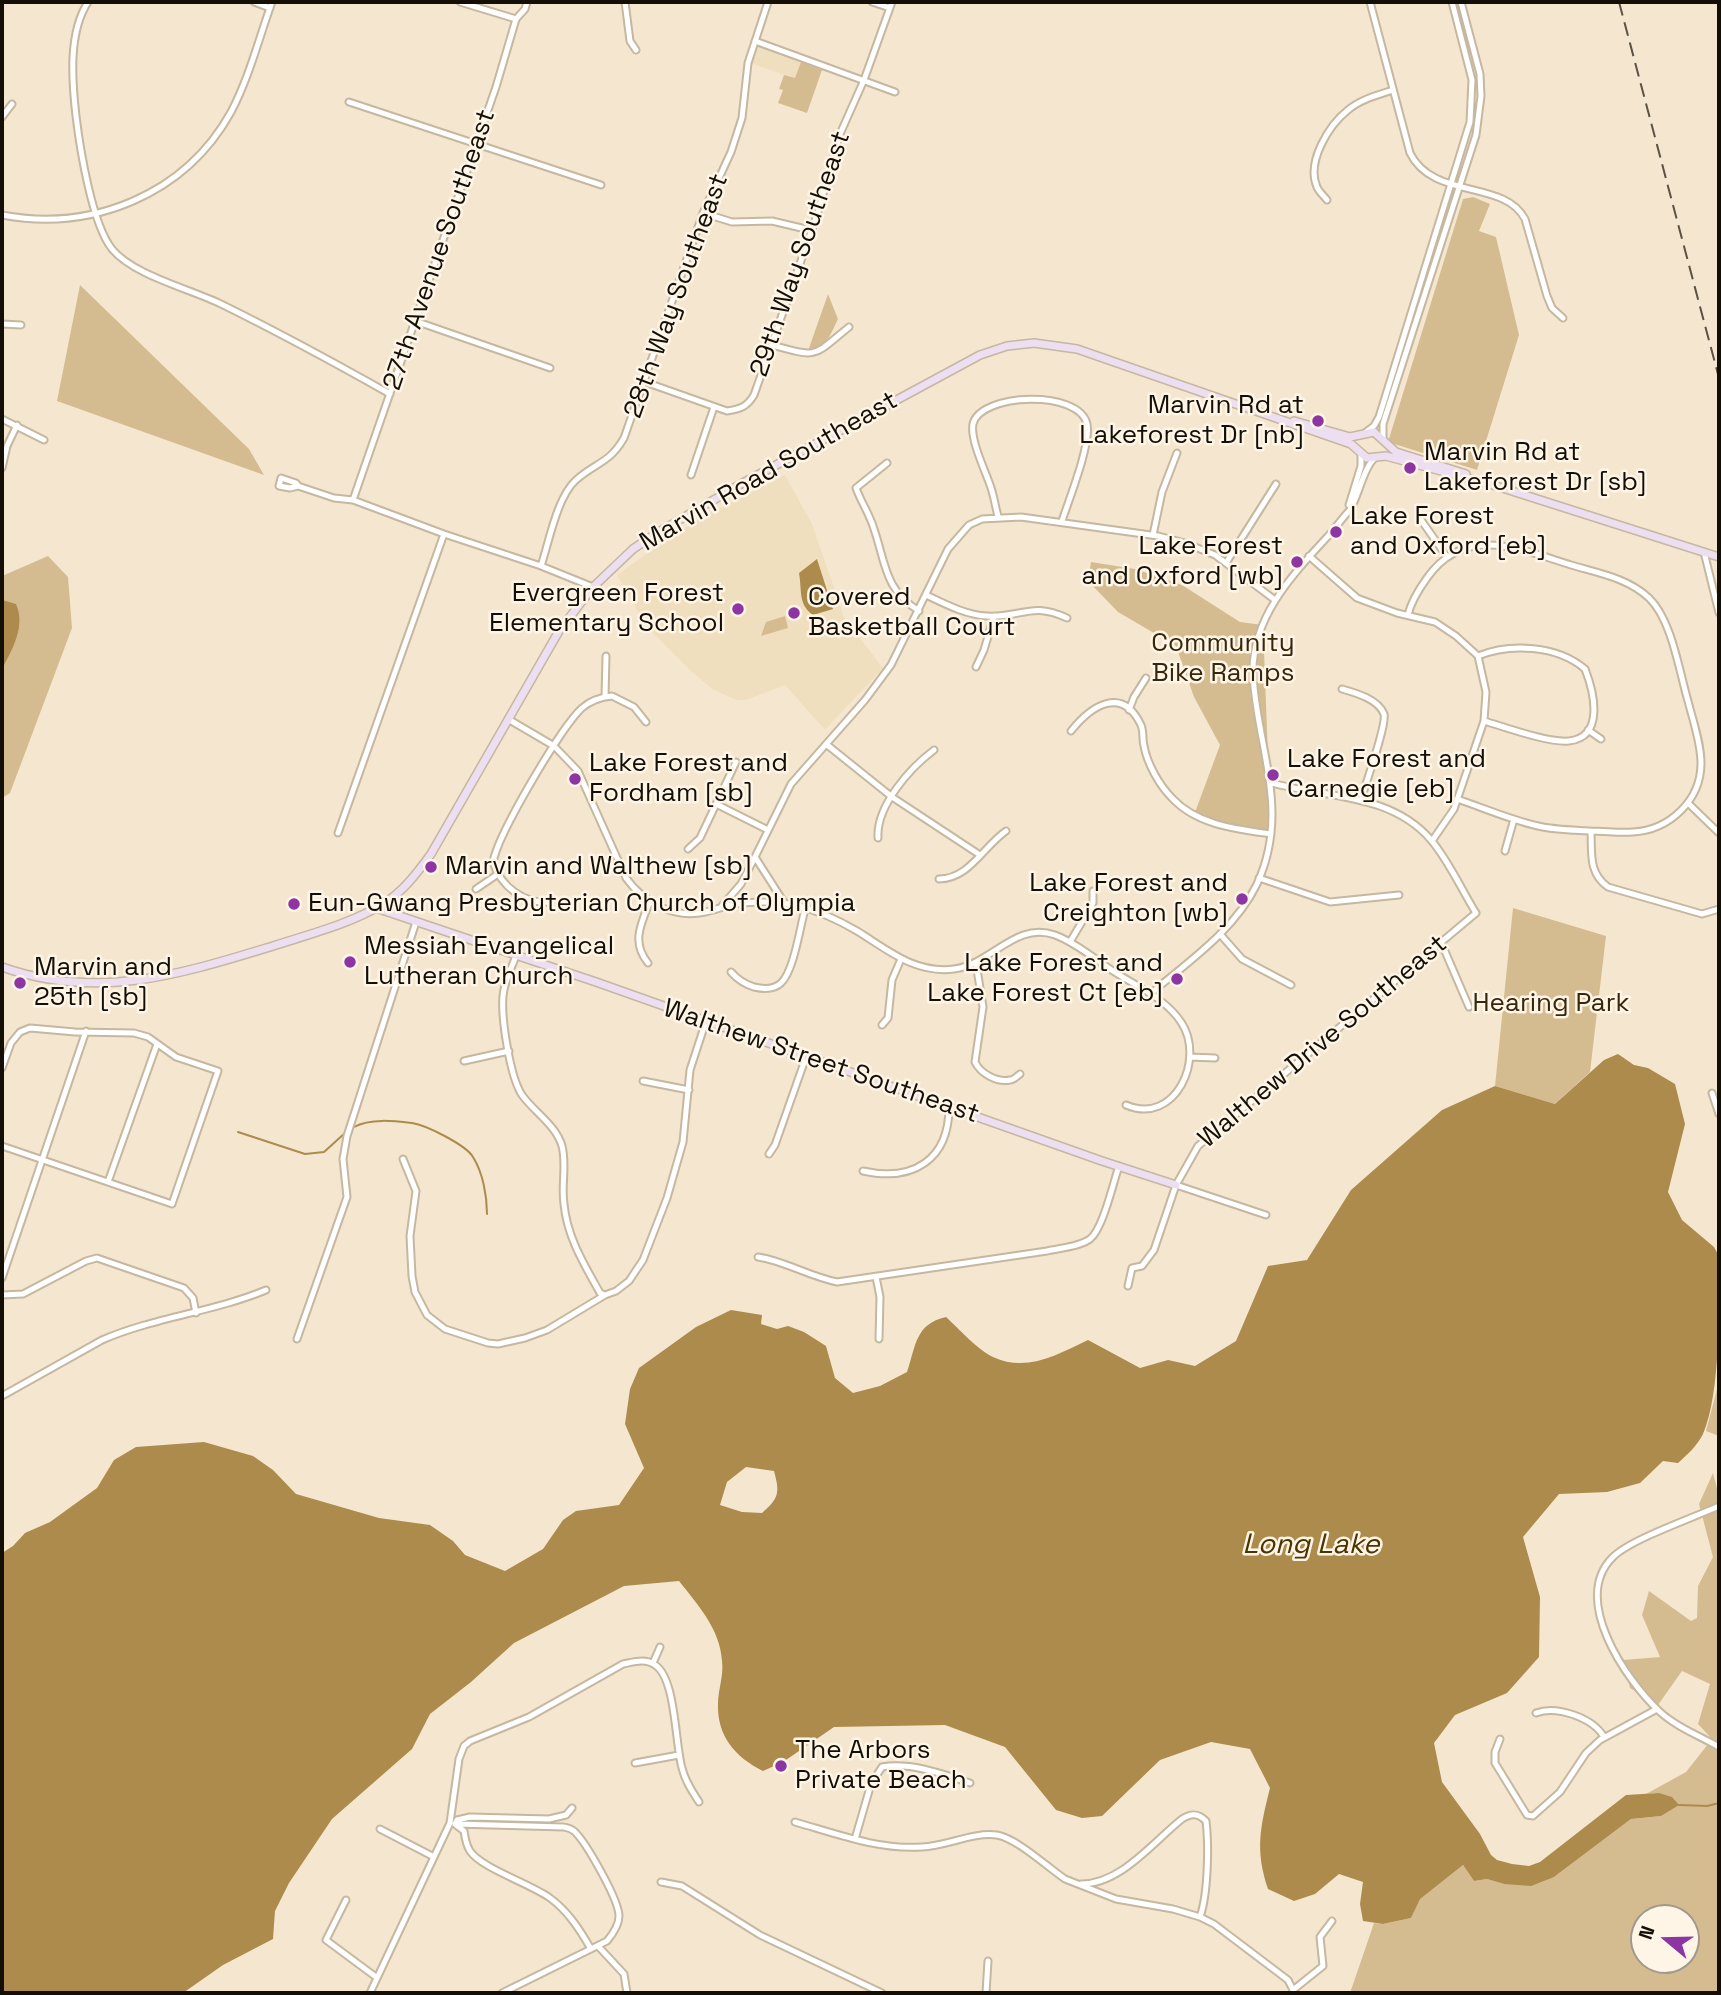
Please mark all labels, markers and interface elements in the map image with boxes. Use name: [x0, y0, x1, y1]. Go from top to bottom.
street label: 27th Avenue Southeast: [377, 106, 503, 394]
street label: 29th Way Southeast: [744, 127, 858, 381]
street label: 28th Way Southeast: [618, 170, 736, 422]
street label: Marvin Road Southeast: [635, 385, 903, 559]
place label: Marvin Rd at Lakeforest Dr [nb]: [1079, 390, 1304, 452]
marker: Marvin Rd at Lakeforest Dr [nb]: [1310, 413, 1326, 429]
place label: Marvin Rd at Lakeforest Dr [sb]: [1424, 437, 1646, 498]
marker: Marvin Rd at Lakeforest Dr [sb]: [1402, 460, 1418, 476]
place label: Lake Forest and Oxford [eb]: [1350, 501, 1546, 562]
marker: Lake Forest and Oxford [eb]: [1328, 524, 1344, 540]
place label: Lake Forest and Oxford [wb]: [1081, 531, 1283, 592]
marker: Lake Forest and Oxford [wb]: [1289, 554, 1305, 570]
place label: Evergreen Forest Elementary School: [489, 578, 724, 640]
place label: Covered Basketball Court: [808, 582, 1015, 644]
marker: Evergreen Forest Elementary School: [730, 601, 746, 617]
marker: Covered Basketball Court: [786, 605, 802, 621]
park label: Community Bike Ramps: [1151, 628, 1295, 690]
place label: Lake Forest and Carnegie [eb]: [1287, 744, 1486, 806]
place label: Lake Forest and Fordham [sb]: [589, 748, 788, 810]
marker: Lake Forest and Carnegie [eb]: [1265, 767, 1281, 783]
marker: Lake Forest and Fordham [sb]: [567, 771, 583, 787]
place label: Marvin and Walthew [sb]: [445, 851, 752, 883]
marker: Marvin and Walthew [sb]: [423, 859, 439, 875]
place label: Lake Forest and Creighton [wb]: [1029, 868, 1228, 930]
place label: Eun-Gwang Presbyterian Church of Olympia: [308, 888, 855, 920]
marker: Lake Forest and Creighton [wb]: [1234, 891, 1250, 907]
marker: Eun-Gwang Presbyterian Church of Olympia: [286, 896, 302, 912]
street label: Walthew Drive Southeast: [1192, 929, 1454, 1155]
place label: Messiah Evangelical Lutheran Church: [364, 931, 614, 992]
place label: Lake Forest and Lake Forest Ct [eb]: [927, 948, 1163, 1010]
place label: Marvin and 25th [sb]: [34, 952, 172, 1014]
marker: Messiah Evangelical Lutheran Church: [342, 954, 358, 970]
marker: Lake Forest and Lake Forest Ct [eb]: [1169, 971, 1185, 987]
marker: Marvin and 25th [sb]: [12, 975, 28, 991]
park label: Hearing Park: [1473, 988, 1629, 1020]
street label: Walthew Street Southeast: [659, 993, 983, 1131]
water label: Long Lake: [1242, 1528, 1380, 1562]
place label: The Arbors Private Beach: [795, 1735, 967, 1796]
marker: The Arbors Private Beach: [773, 1758, 789, 1774]
north arrow: [1630, 1904, 1700, 1974]
text: N: [1633, 1923, 1660, 1943]

